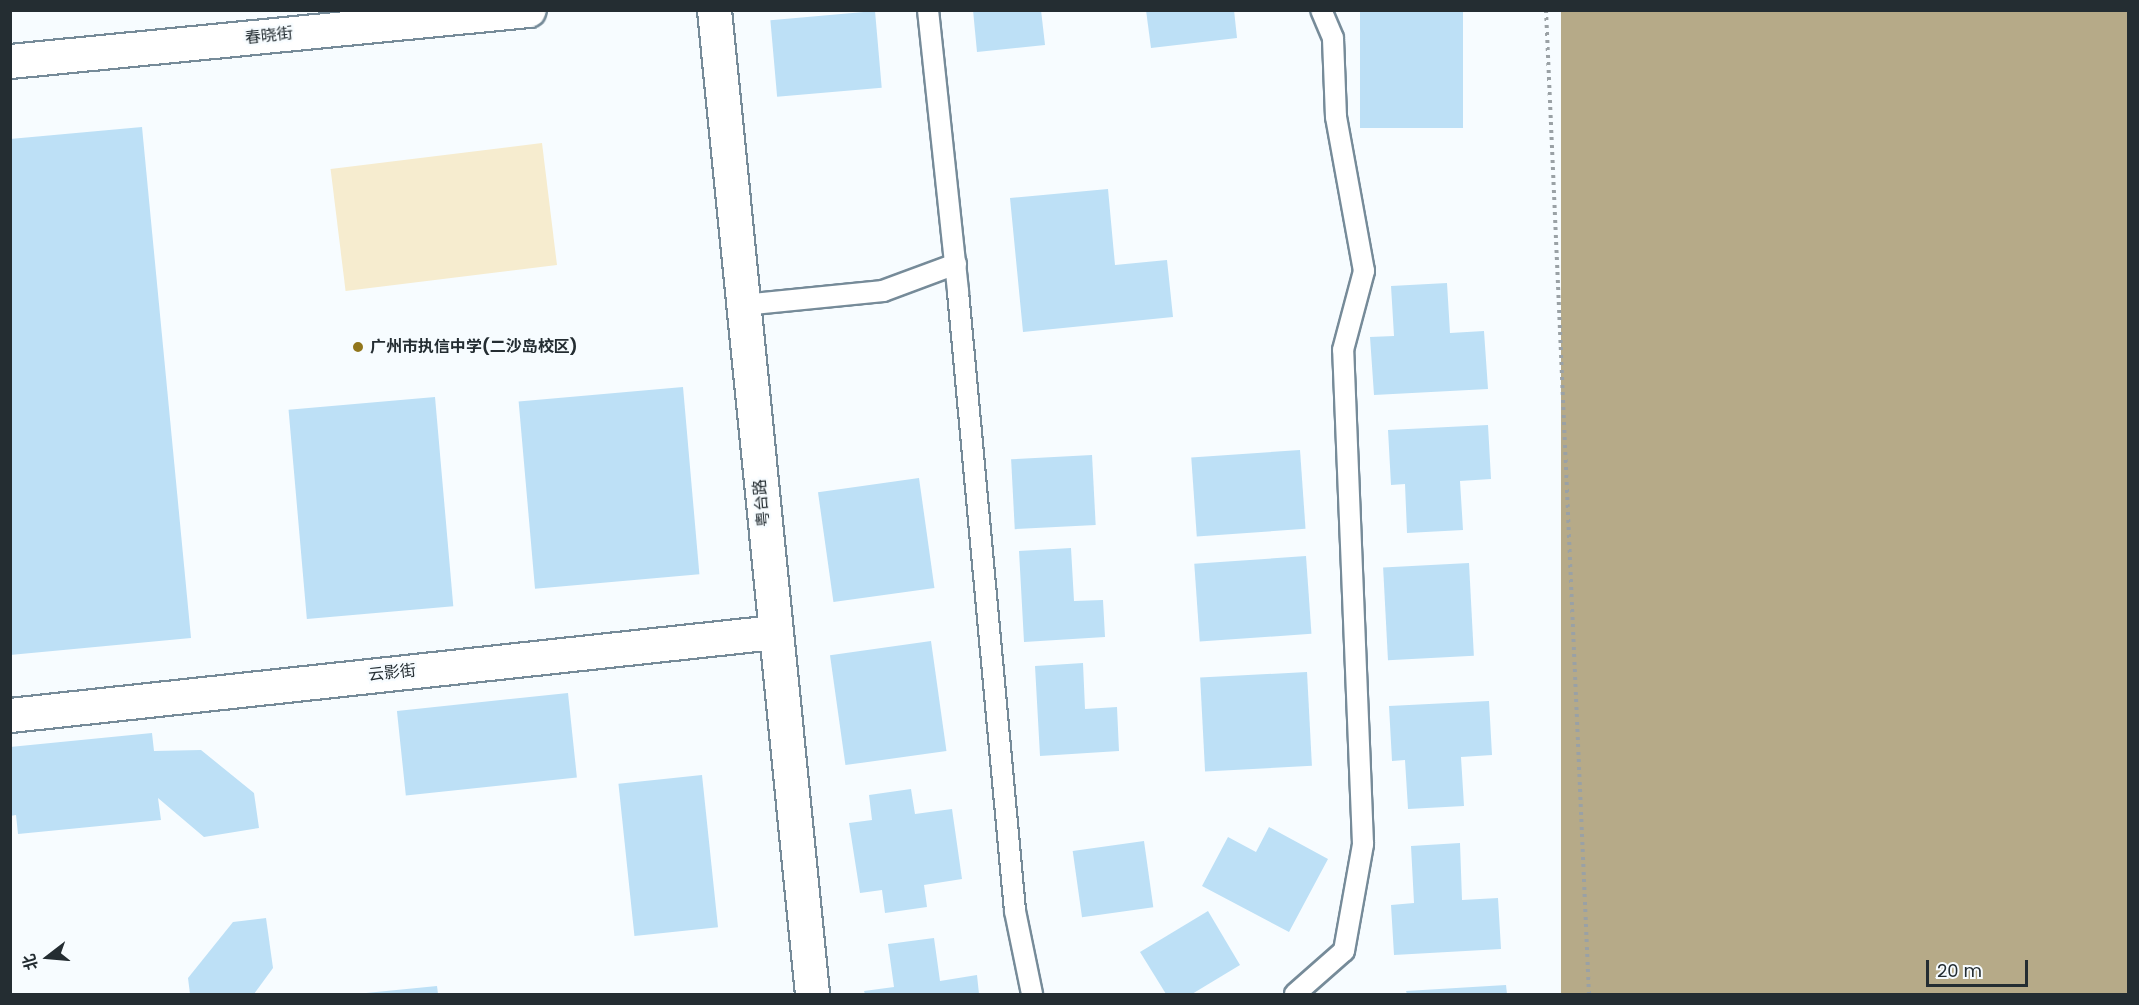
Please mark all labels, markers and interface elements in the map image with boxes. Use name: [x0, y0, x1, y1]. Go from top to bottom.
street label: 春晓街: [244, 24, 294, 48]
place label: 广州市执信中学(二沙岛校区): [370, 337, 577, 357]
marker: 广州市执信中学(二沙岛校区): [351, 340, 365, 354]
street label: 粤台路: [750, 478, 774, 528]
street label: 云影街: [367, 661, 417, 685]
north arrow: [18, 927, 78, 987]
scale bar: [1929, 948, 2031, 986]
text: 北: [17, 951, 43, 973]
text: 20 m: [1937, 958, 1982, 983]

